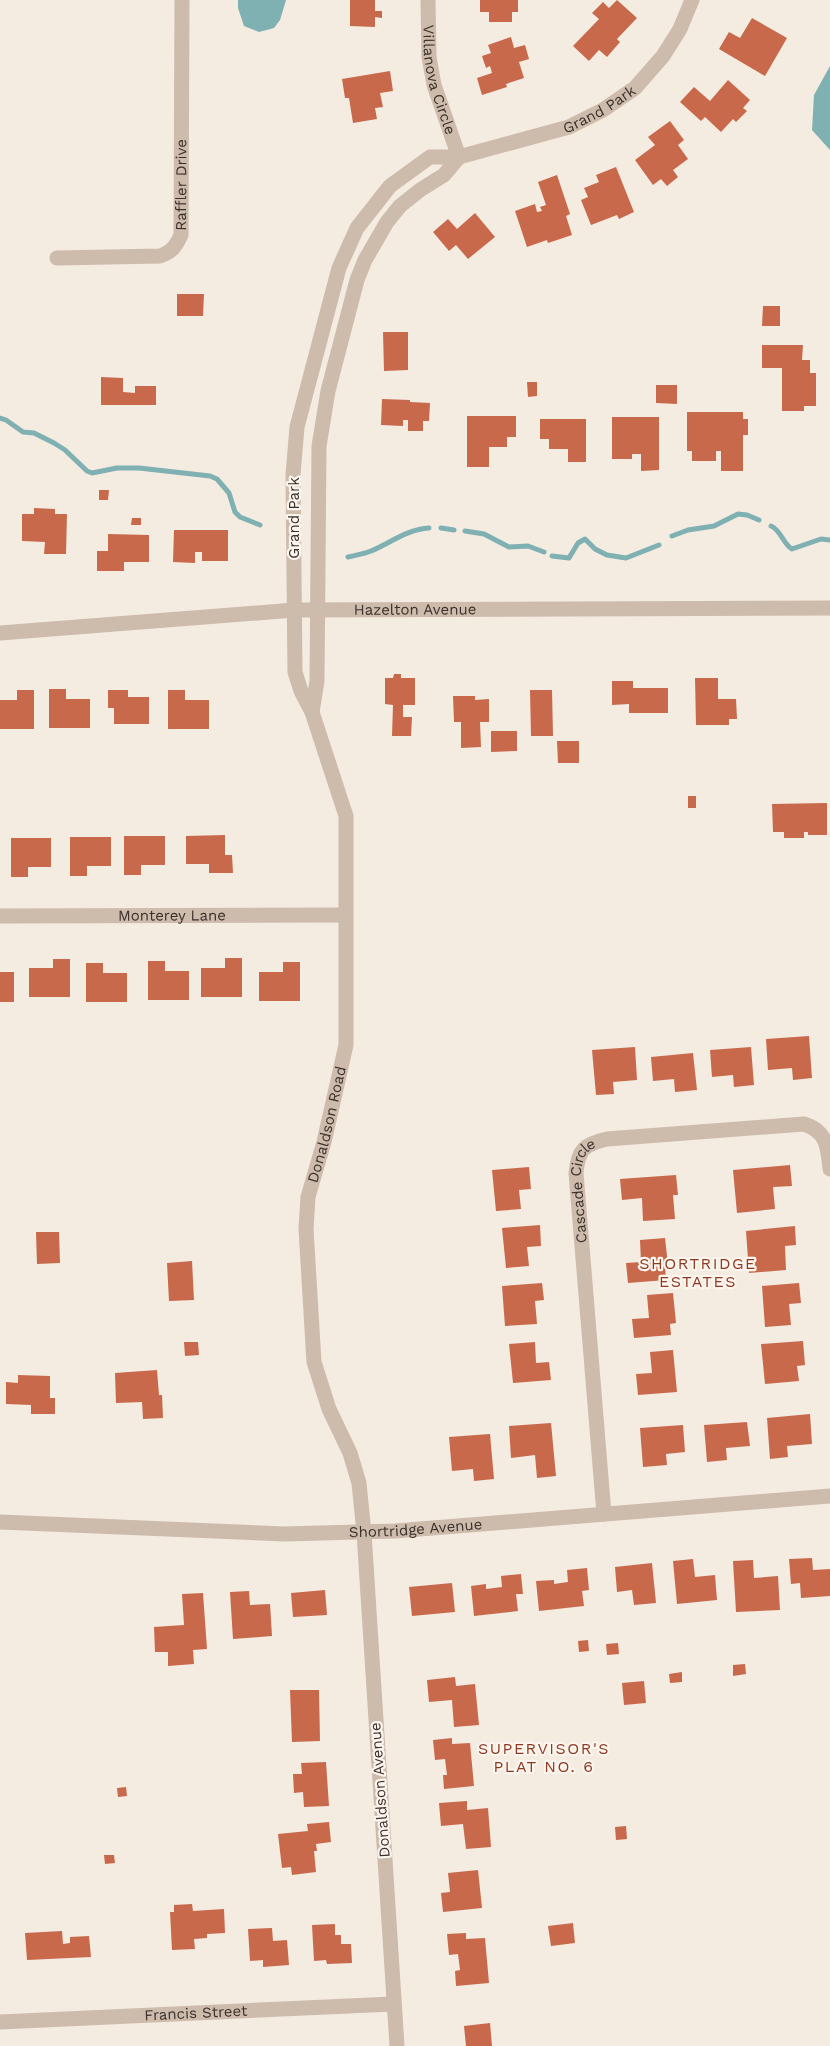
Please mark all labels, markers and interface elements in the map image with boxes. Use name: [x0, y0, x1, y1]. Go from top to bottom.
street label: Villanova Circle: [419, 25, 459, 137]
street label: Grand Park: [561, 81, 639, 137]
street label: Raffler Drive: [172, 139, 190, 231]
street label: Grand Park: [285, 477, 303, 559]
street label: Hazelton Avenue: [354, 600, 476, 619]
street label: Monterey Lane: [118, 906, 226, 925]
street label: Donaldson Road: [304, 1064, 350, 1185]
street label: Cascade Circle: [567, 1134, 598, 1244]
district label: SHORTRIDGE ESTATES: [639, 1254, 757, 1291]
street label: Shortridge Avenue: [349, 1515, 483, 1541]
street label: Donaldson Avenue: [366, 1722, 394, 1858]
district label: SUPERVISOR'S PLAT NO. 6: [478, 1739, 610, 1776]
street label: Francis Street: [144, 2002, 248, 2024]

